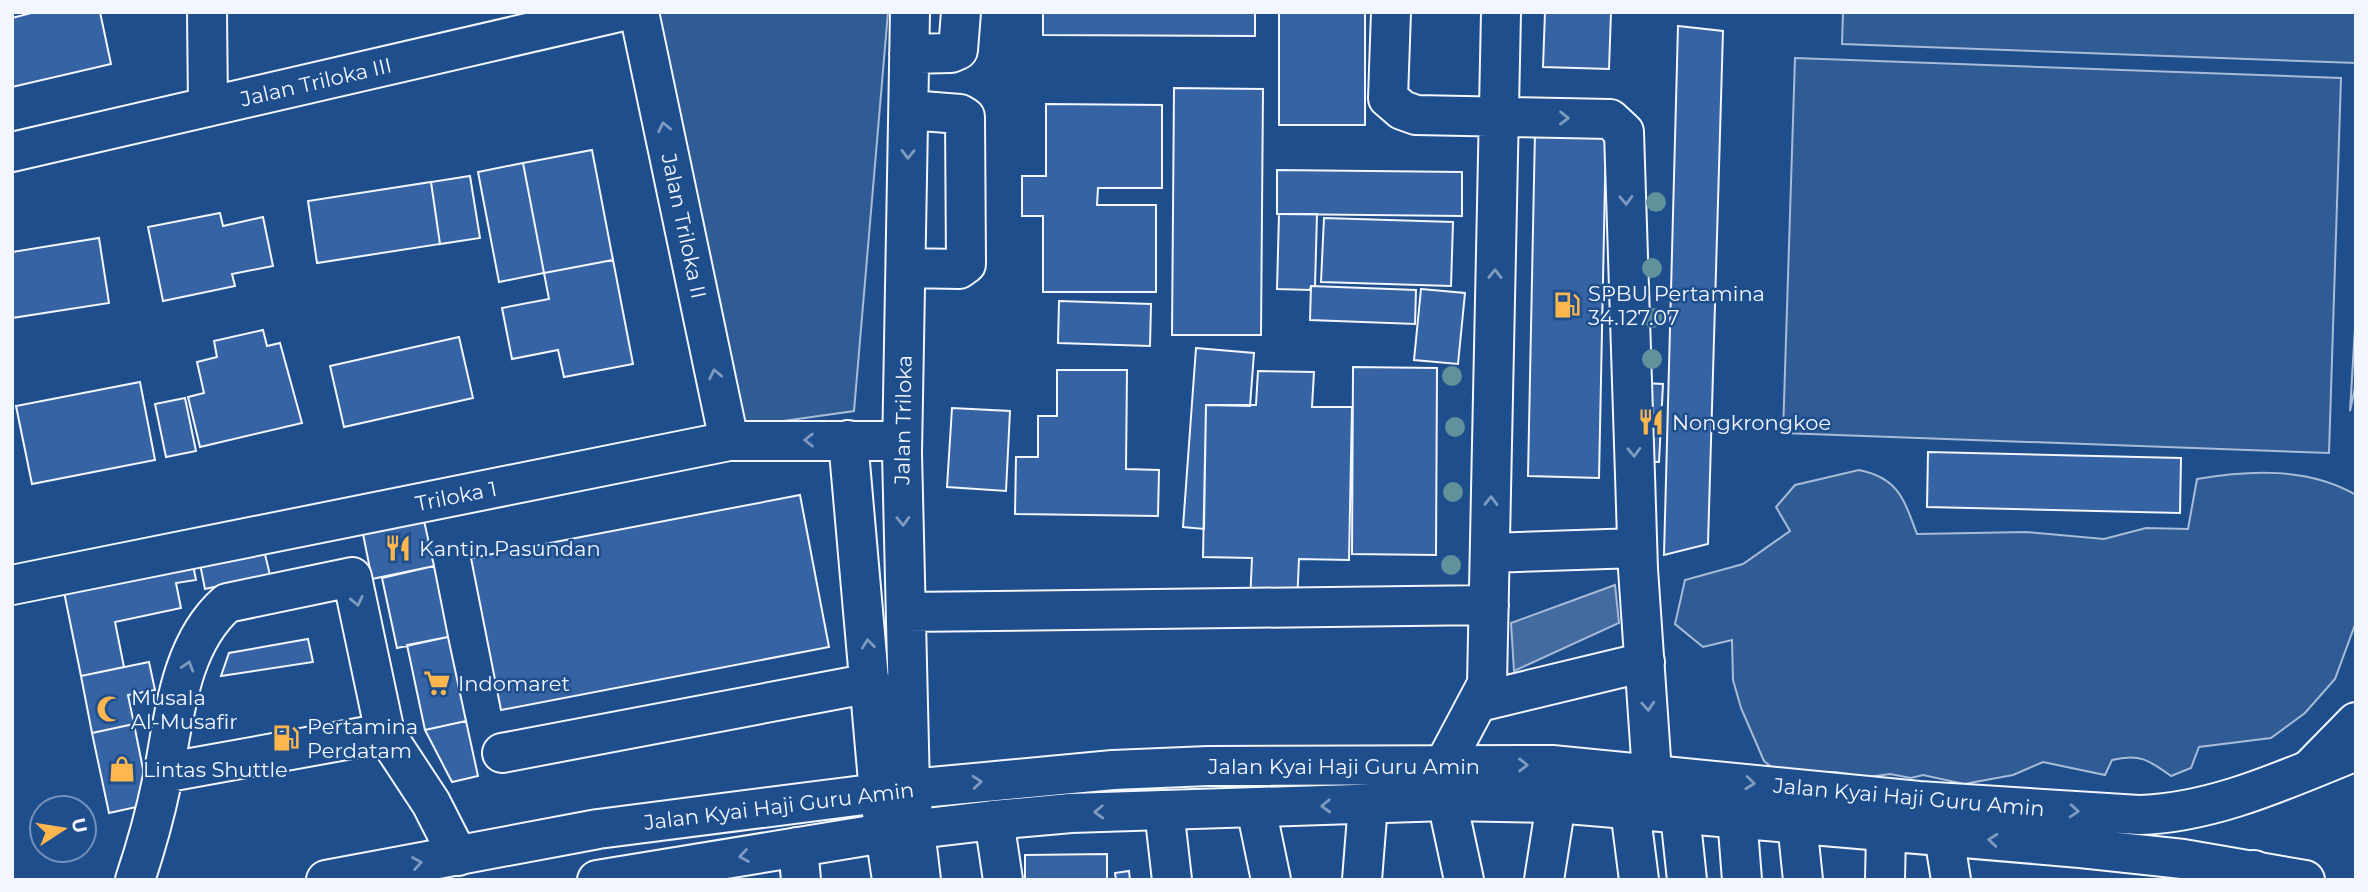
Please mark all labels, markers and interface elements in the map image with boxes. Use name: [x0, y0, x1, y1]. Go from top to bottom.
street label: Jalan Triloka III: [237, 52, 394, 112]
one-way arrow: [1558, 111, 1569, 126]
one-way arrow: [657, 121, 672, 133]
one-way arrow: [900, 149, 916, 160]
street label: Jalan Triloka II: [656, 150, 712, 301]
one-way arrow: [1619, 195, 1634, 206]
one-way arrow: [1488, 268, 1503, 279]
place label: SPBU Pertamina 34.127.07: [1588, 281, 1765, 330]
fuel station icon: SPBU Pertamina 34.127.07: [1552, 290, 1582, 320]
street label: Jalan Triloka: [889, 355, 917, 486]
one-way arrow: [709, 368, 724, 380]
restaurant icon: Nongkrongkoe: [1636, 407, 1666, 437]
place label: Nongkrongkoe: [1672, 410, 1831, 435]
one-way arrow: [804, 432, 814, 448]
one-way arrow: [1626, 447, 1642, 457]
street label: Triloka 1: [413, 476, 499, 516]
one-way arrow: [1483, 496, 1499, 506]
one-way arrow: [896, 516, 911, 527]
restaurant icon: Kantin Pasundan: [383, 533, 413, 563]
place label: Kantin Pasundan: [419, 536, 601, 561]
one-way arrow: [349, 595, 364, 607]
one-way arrow: [861, 638, 876, 649]
one-way arrow: [179, 660, 194, 672]
supermarket icon: Indomaret: [422, 668, 452, 698]
place label: Indomaret: [458, 671, 570, 696]
place label: Musala Al-Musafir: [131, 685, 238, 734]
mosque icon: Musala Al-Musafir: [95, 694, 125, 724]
one-way arrow: [1640, 700, 1655, 711]
place label: Pertamina Perdatam: [307, 714, 418, 763]
fuel station icon: Pertamina Perdatam: [271, 723, 301, 753]
shop icon: Lintas Shuttle: [107, 754, 137, 784]
street label: Jalan Kyai Haji Guru Amin: [1207, 754, 1480, 779]
place label: Lintas Shuttle: [143, 757, 288, 782]
one-way arrow: [1518, 757, 1529, 773]
street label: Jalan Kyai Haji Guru Amin: [1771, 773, 2046, 821]
one-way arrow: [972, 775, 983, 790]
one-way arrow: [1744, 775, 1755, 790]
street label: Jalan Kyai Haji Guru Amin: [641, 777, 916, 835]
north arrow: [28, 794, 98, 864]
one-way arrow: [1321, 798, 1332, 813]
one-way arrow: [2069, 803, 2080, 818]
one-way arrow: [1093, 805, 1104, 820]
text: U: [66, 816, 92, 835]
one-way arrow: [1987, 833, 1999, 848]
one-way arrow: [738, 848, 750, 863]
one-way arrow: [412, 856, 423, 871]

